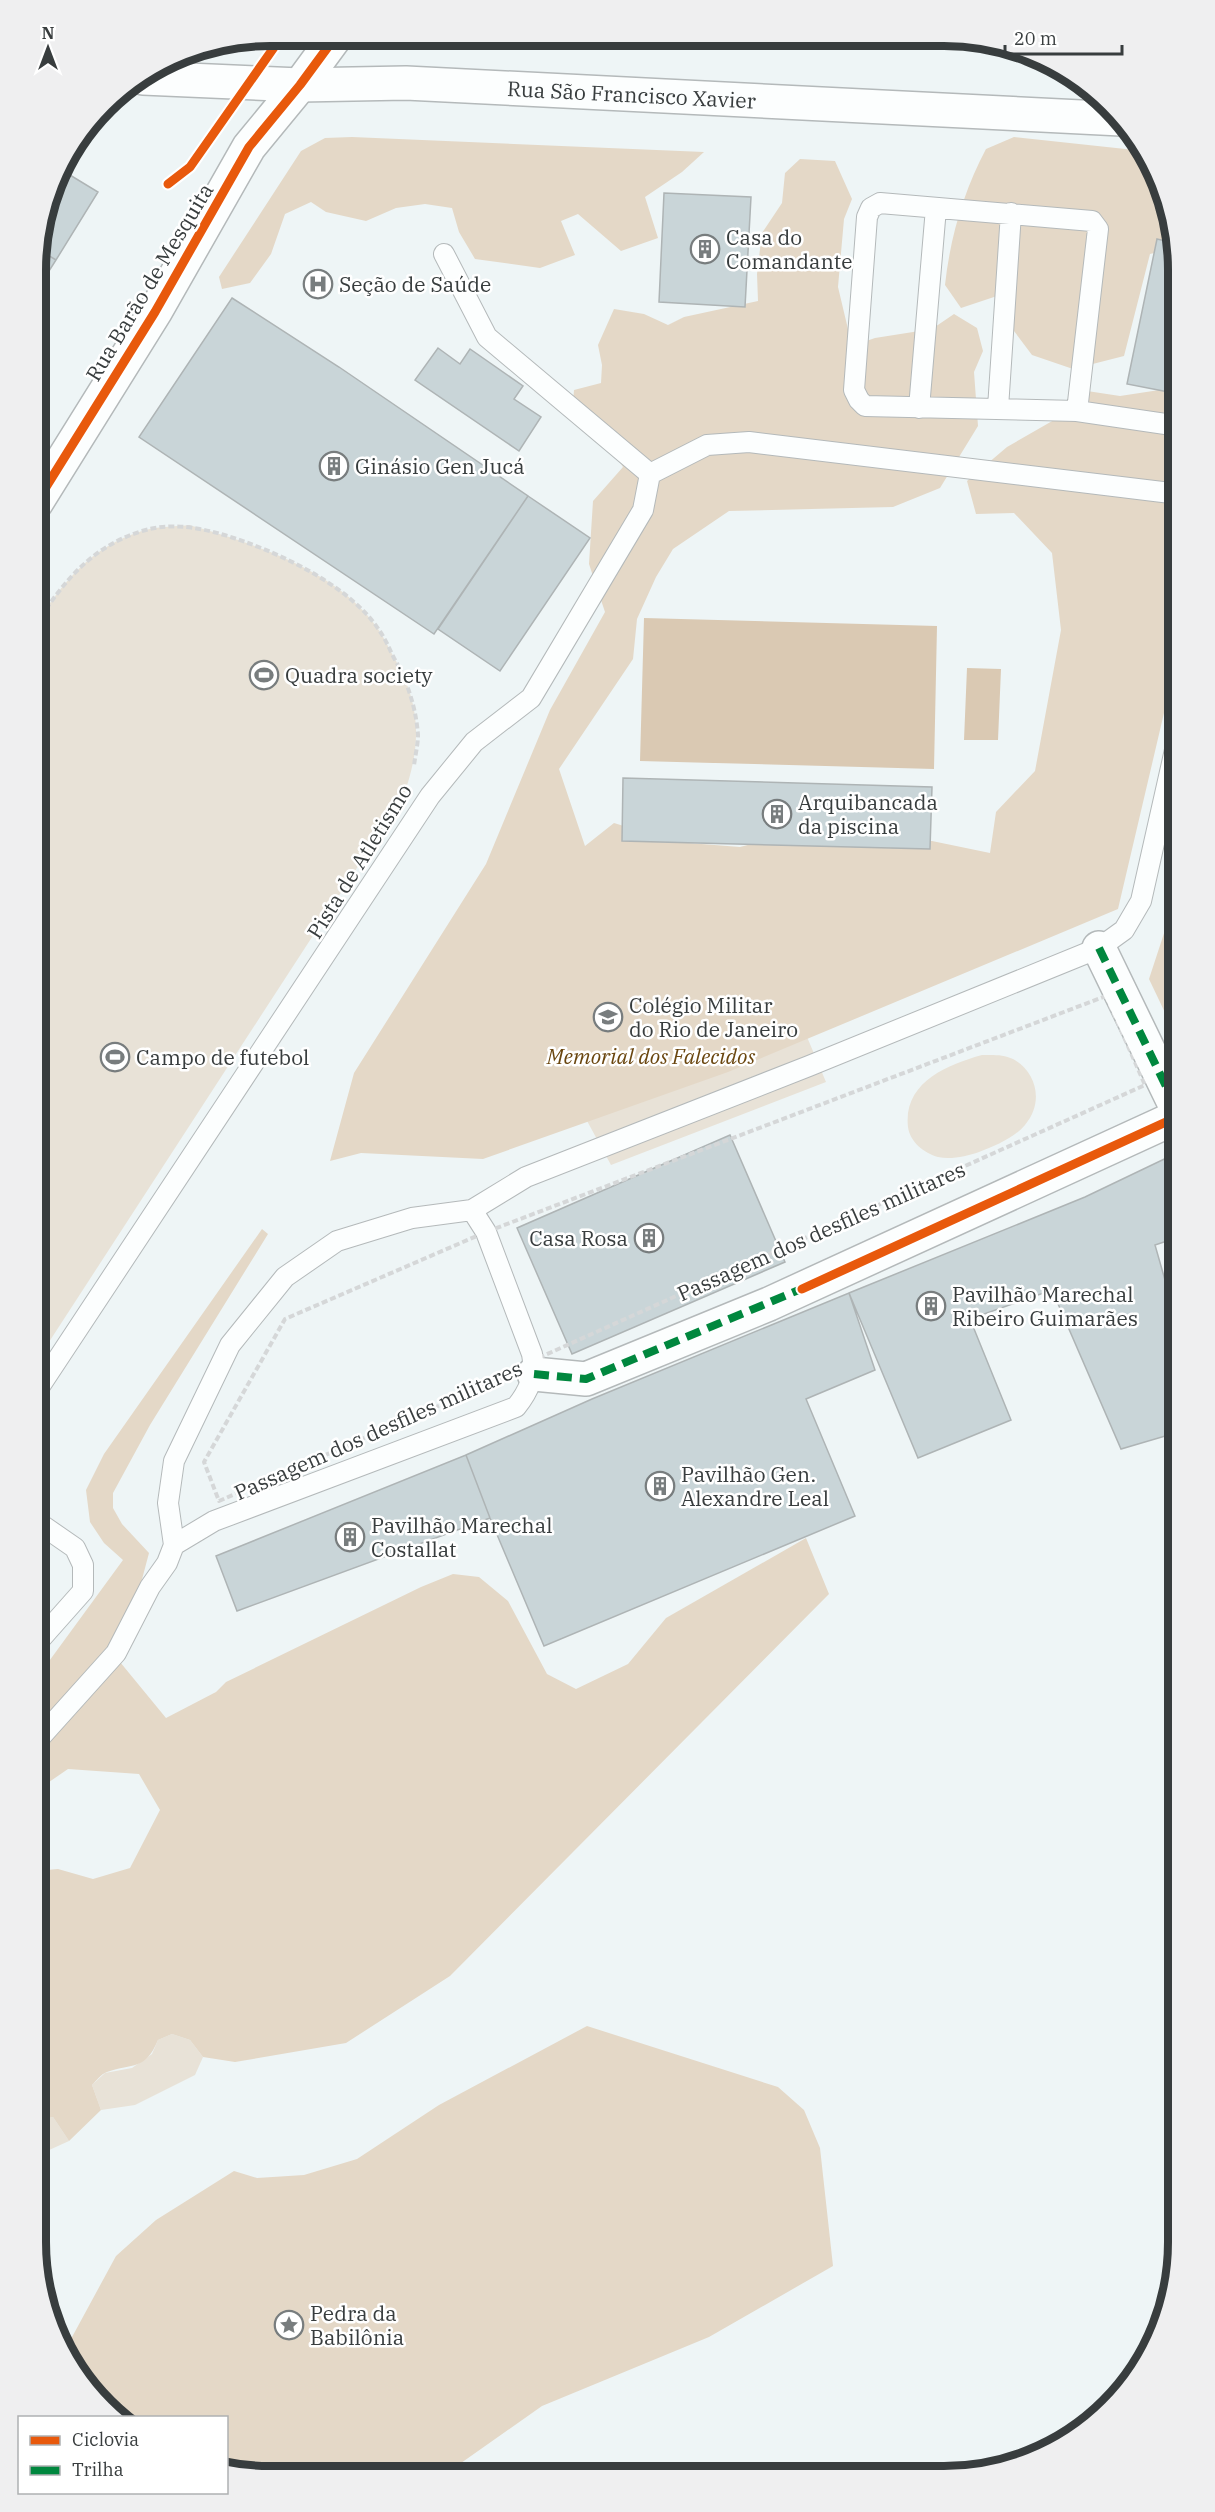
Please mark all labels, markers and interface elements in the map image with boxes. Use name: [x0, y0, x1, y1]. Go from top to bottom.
north arrow: [18, 18, 78, 78]
scale bar: [1005, 18, 1122, 56]
text: N: [42, 23, 54, 43]
text: 20 m: [1014, 27, 1057, 50]
street label: Rua São Francisco Xavier: [506, 74, 757, 115]
street label: Rua Barão de Mesquita: [79, 178, 219, 386]
place label: Casa do Comandante: [726, 223, 852, 275]
building icon: Casa do Comandante: [689, 233, 721, 265]
hospital icon: Seção de Saúde: [302, 268, 334, 300]
place label: Seção de Saúde: [339, 270, 491, 298]
building icon: Ginásio Gen Jucá: [318, 450, 350, 482]
place label: Ginásio Gen Jucá: [355, 452, 525, 480]
sports icon: Quadra society: [248, 659, 280, 691]
place label: Quadra society: [285, 661, 433, 689]
street label: Pista de Atletismo: [300, 778, 418, 944]
place label: Arquibancada da piscina: [798, 788, 938, 840]
building icon: Arquibancada da piscina: [761, 798, 793, 830]
place label: Colégio Militar do Rio de Janeiro: [629, 991, 798, 1043]
school or university icon: Colégio Militar do Rio de Janeiro: [592, 1001, 624, 1033]
sports icon: Campo de futebol: [99, 1041, 131, 1073]
park label: Memorial dos Falecidos: [546, 1042, 755, 1070]
place label: Campo de futebol: [136, 1043, 309, 1071]
street label: Passagem dos desfiles militares: [673, 1155, 969, 1307]
building icon: Casa Rosa: [633, 1222, 665, 1254]
place label: Casa Rosa: [529, 1224, 628, 1252]
place label: Pavilhão Marechal Ribeiro Guimarães: [952, 1280, 1138, 1332]
building icon: Pavilhão Marechal Ribeiro Guimarães: [915, 1290, 947, 1322]
street label: Passagem dos desfiles militares: [230, 1354, 526, 1506]
place label: Pavilhão Gen. Alexandre Leal: [681, 1460, 829, 1512]
building icon: Pavilhão Gen. Alexandre Leal: [644, 1470, 676, 1502]
place label: Pavilhão Marechal Costallat: [371, 1511, 552, 1563]
building icon: Pavilhão Marechal Costallat: [334, 1521, 366, 1553]
place label: Pedra da Babilônia: [310, 2299, 404, 2351]
place icon: Pedra da Babilônia: [273, 2309, 305, 2341]
legend: [18, 2416, 228, 2494]
text: Ciclovia: [72, 2428, 139, 2451]
text: Trilha: [72, 2458, 124, 2481]

